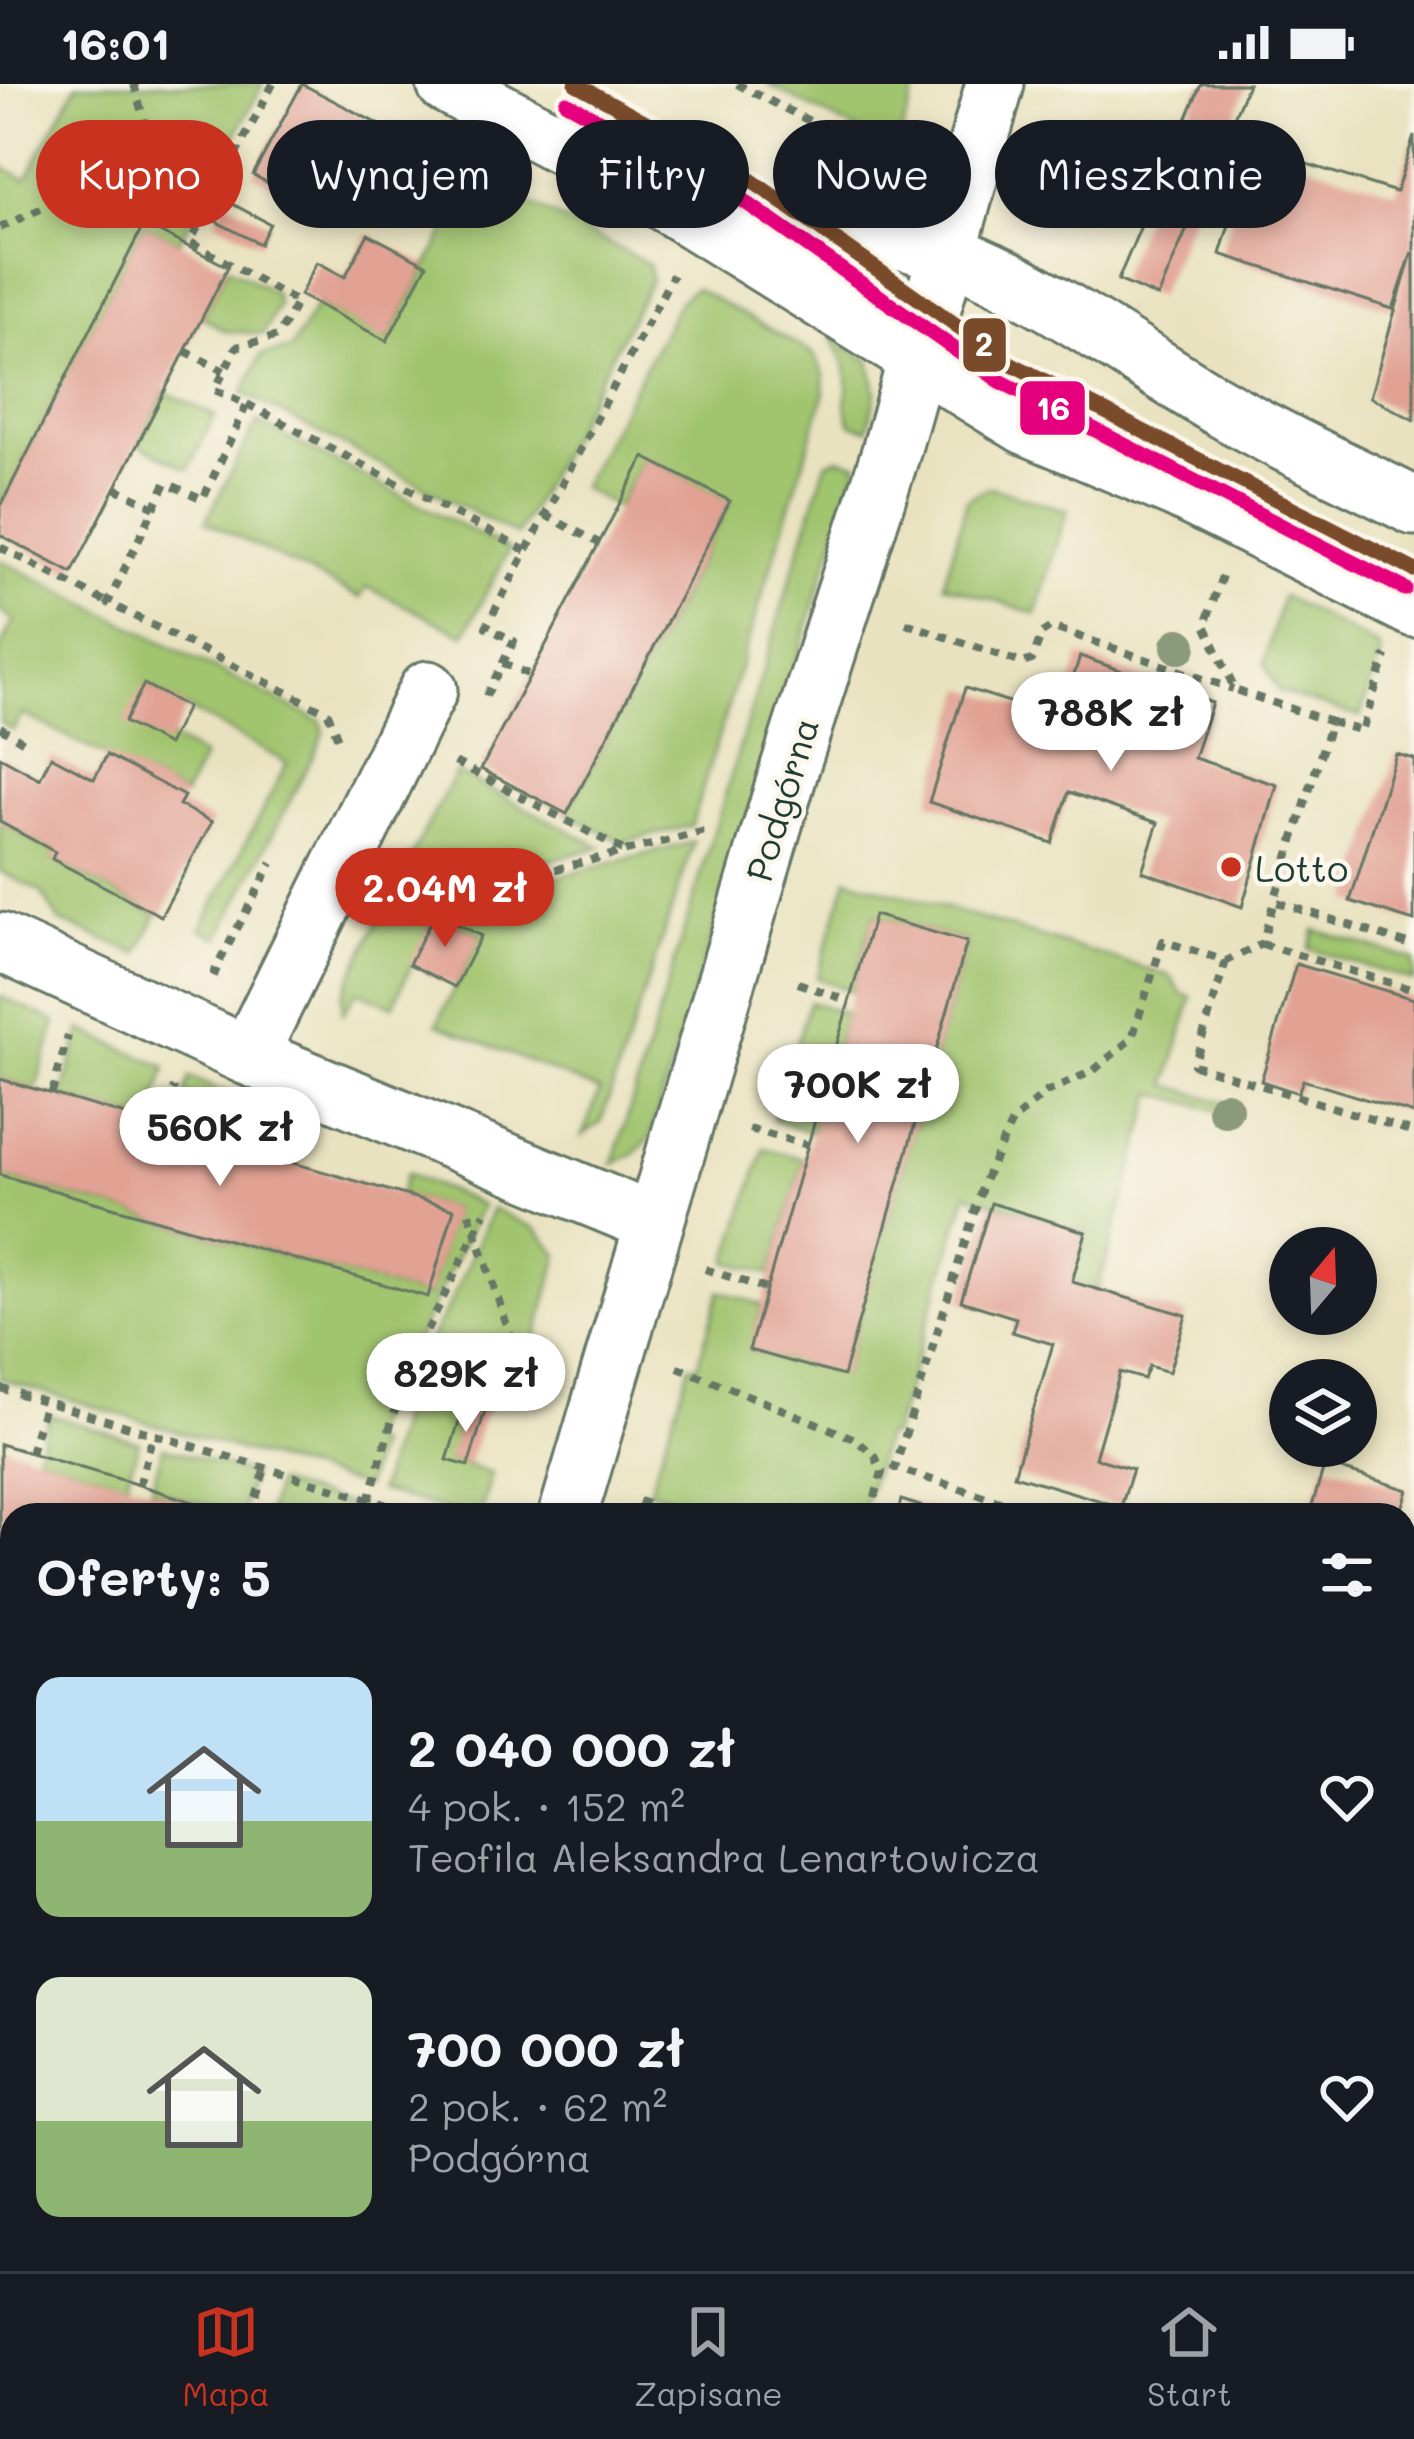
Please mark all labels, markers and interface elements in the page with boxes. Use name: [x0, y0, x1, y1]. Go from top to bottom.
text: 16:01: [60, 13, 170, 71]
chip: Kupno: [36, 120, 243, 228]
chip: Wynajem: [267, 120, 532, 228]
chip: Filtry: [556, 120, 749, 228]
chip: Nowe: [773, 120, 971, 228]
chip: Mieszkanie: [995, 120, 1306, 228]
line badge: 2: [961, 316, 1008, 374]
text: 2: [975, 321, 993, 364]
line badge: 16: [1018, 379, 1087, 437]
text: 16: [1036, 385, 1070, 428]
pin: 788K zł: [1000, 672, 1222, 774]
text: 788K zł: [1038, 685, 1184, 736]
street label: Podgórna: [734, 711, 828, 887]
place label: Lotto: [1255, 844, 1348, 891]
pin: 2.04M zł: [321, 848, 569, 950]
marker: Lotto: [1218, 854, 1244, 880]
text: 2.04M zł: [362, 861, 528, 912]
pin: 700K zł: [747, 1044, 969, 1146]
text: 700K zł: [784, 1057, 932, 1108]
pin: 560K zł: [109, 1087, 331, 1189]
text: 560K zł: [146, 1100, 294, 1151]
north arrow: [1269, 1227, 1377, 1335]
map controls: [1269, 1227, 1377, 1467]
pin: 829K zł: [355, 1333, 577, 1435]
text: 829K zł: [393, 1346, 539, 1397]
button: layers: [1269, 1359, 1377, 1467]
text: Oferty: 5: [36, 1542, 271, 1609]
icon: filters: [1314, 1542, 1380, 1608]
text: 2 040 000 zł: [408, 1713, 735, 1780]
icon: home: [132, 1725, 276, 1869]
icon: heart: [1314, 1764, 1380, 1830]
text: 4 pok. · 152 m²: [408, 1780, 685, 1831]
text: Teofila Aleksandra Lenartowicza: [408, 1831, 1040, 1882]
text: 700 000 zł: [408, 2013, 684, 2080]
icon: home: [132, 2025, 276, 2169]
icon: heart: [1314, 2064, 1380, 2130]
text: 2 pok. · 62 m²: [408, 2080, 667, 2131]
text: Podgórna: [408, 2131, 591, 2182]
tab: Mapa: [182, 2299, 270, 2414]
tab: Zapisane: [634, 2299, 783, 2414]
tab: Start: [1147, 2299, 1232, 2414]

